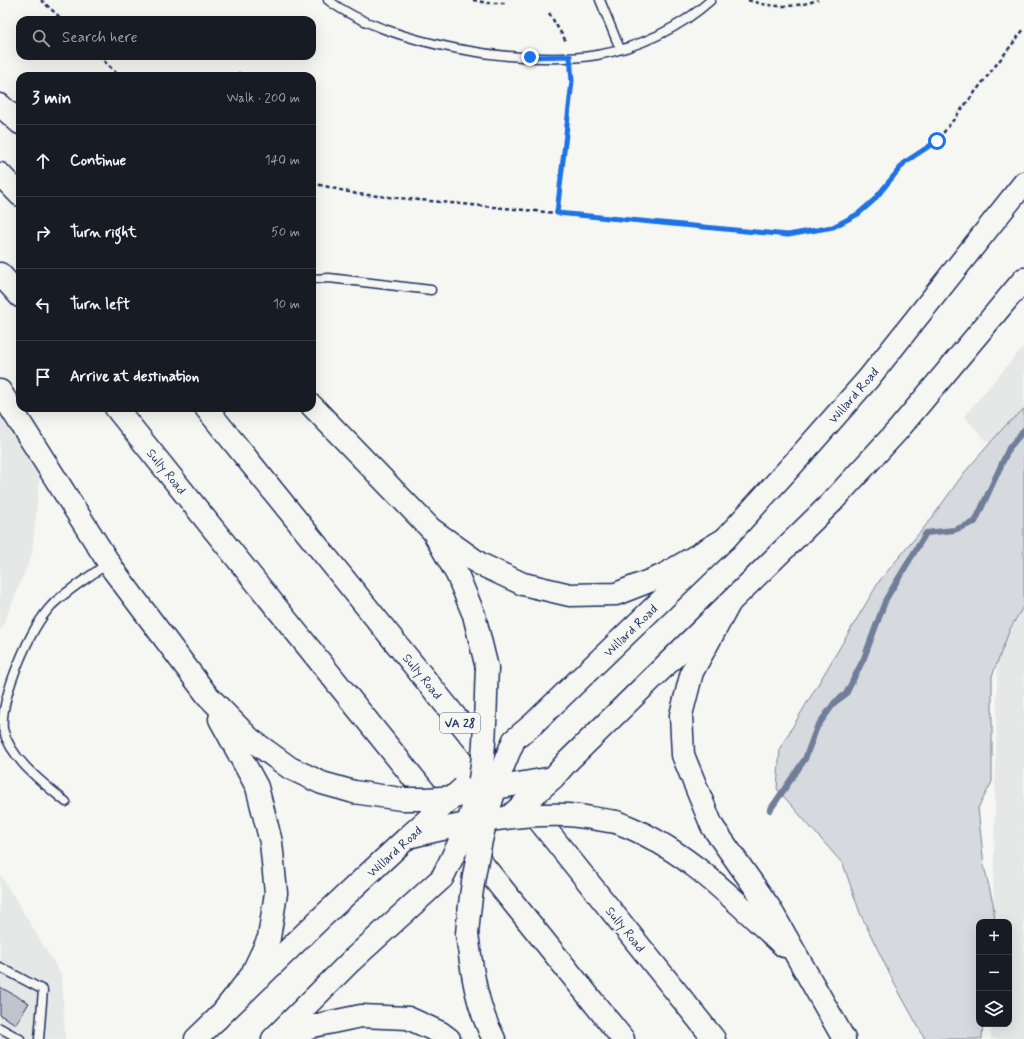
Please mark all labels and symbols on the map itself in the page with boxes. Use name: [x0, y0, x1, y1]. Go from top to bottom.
route end: [521, 48, 539, 66]
route start: [928, 132, 946, 150]
street label: Willard Road: [825, 364, 883, 428]
street label: Sully Road: [142, 445, 190, 498]
street label: Willard Road: [600, 601, 662, 661]
street label: Sully Road: [398, 650, 446, 703]
road number: VA 28: [440, 713, 480, 733]
street label: Willard Road: [364, 823, 426, 882]
street label: Sully Road: [601, 903, 649, 956]

